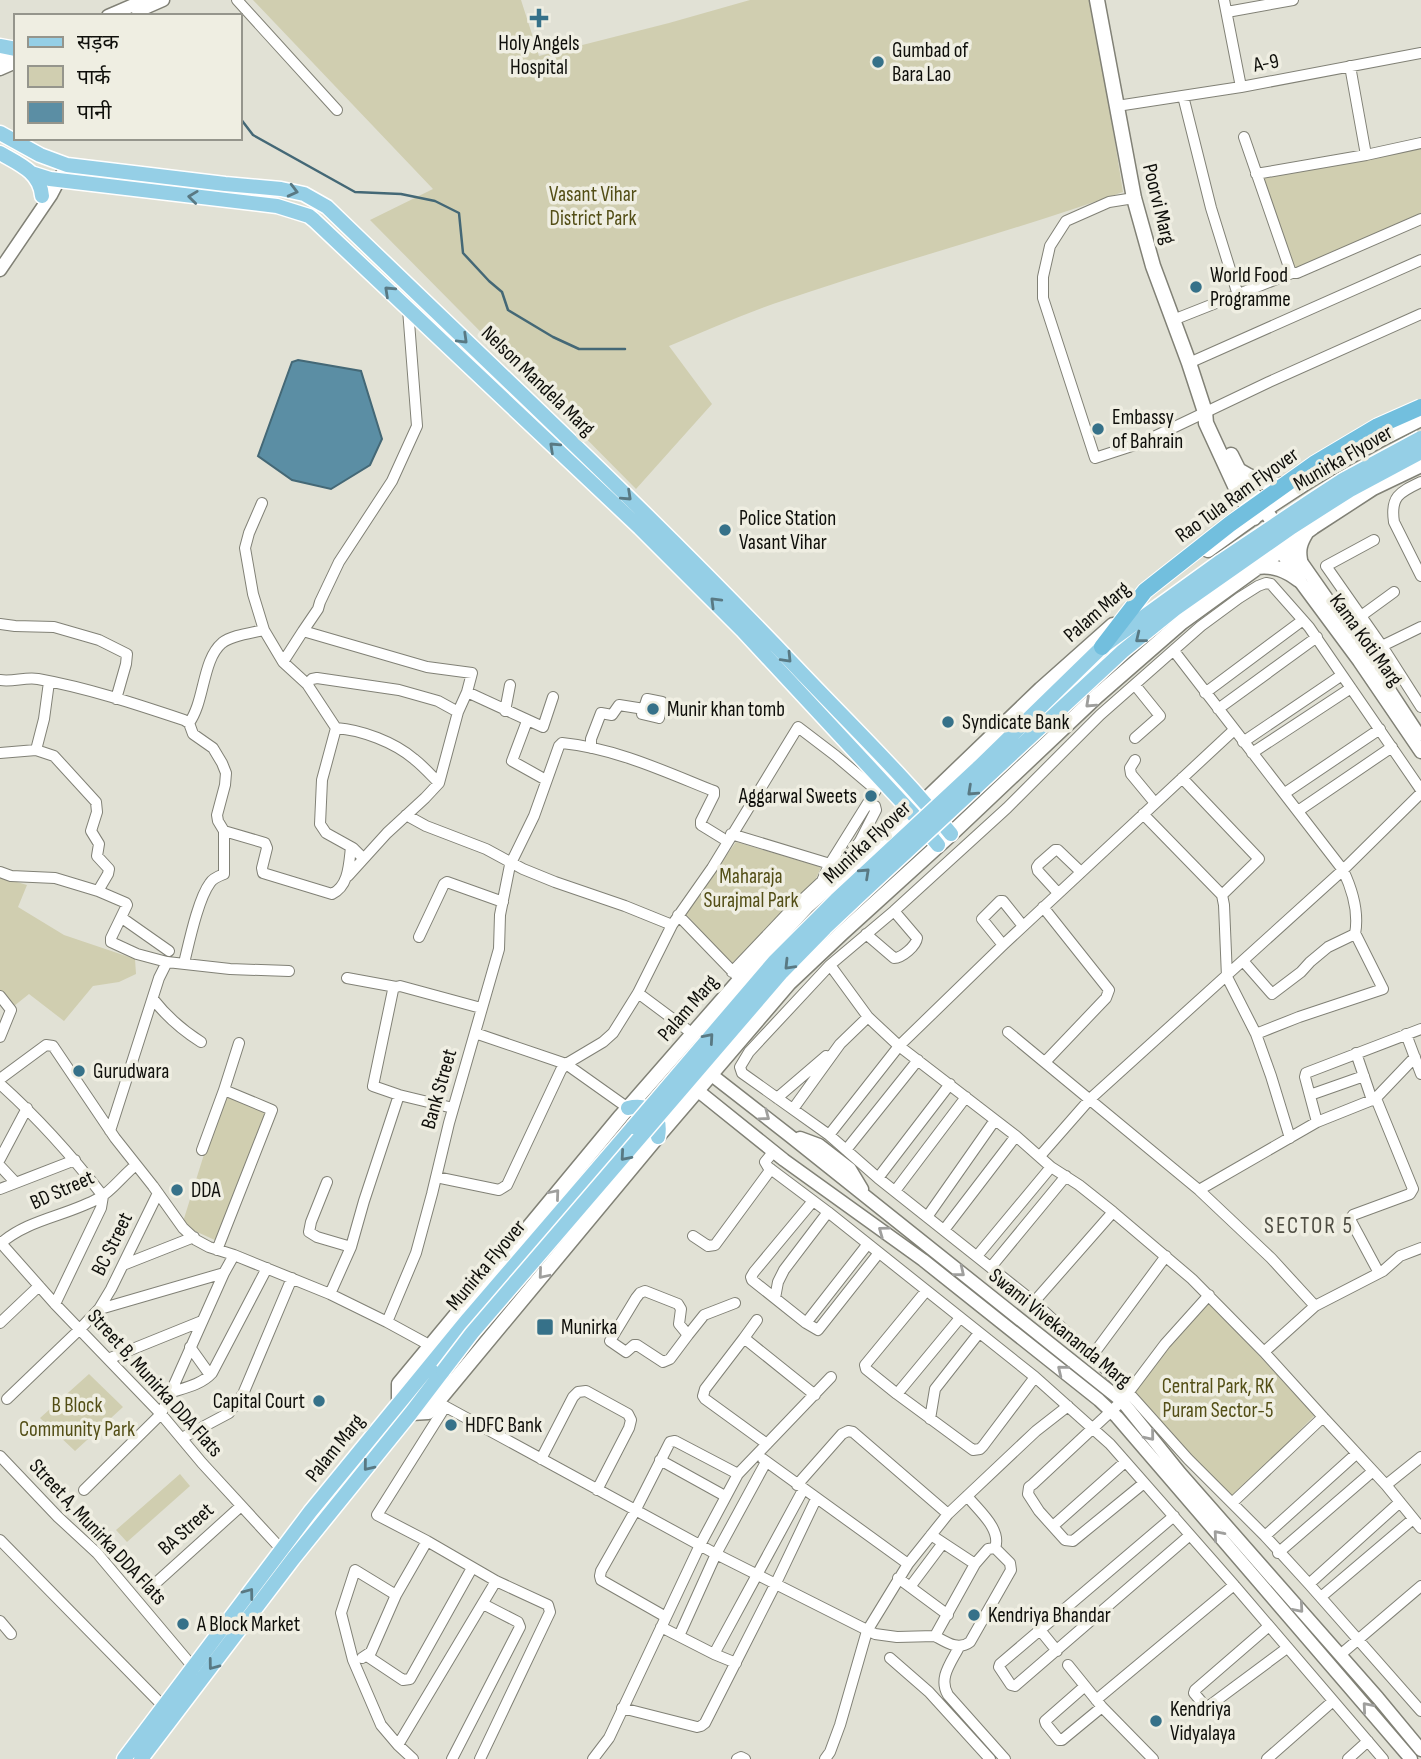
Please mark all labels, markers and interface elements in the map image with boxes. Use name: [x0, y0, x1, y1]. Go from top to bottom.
marker: Holy Angels Hospital: [529, 8, 549, 28]
legend: [14, 14, 242, 140]
text: सड़क: [77, 30, 119, 55]
place label: Holy Angels Hospital: [498, 31, 580, 80]
place label: Gumbad of Bara Lao: [892, 38, 969, 87]
street label: A-9: [1250, 48, 1281, 78]
marker: Gumbad of Bara Lao: [870, 54, 886, 70]
text: पार्क: [77, 65, 111, 90]
text: पानी: [77, 100, 112, 125]
street label: Poorvi Marg: [1137, 161, 1181, 247]
park label: Vasant Vihar District Park: [549, 182, 637, 231]
one-way arrow: [287, 183, 299, 197]
one-way arrow: [187, 189, 199, 204]
place label: World Food Programme: [1210, 263, 1291, 312]
marker: World Food Programme: [1188, 279, 1204, 295]
one-way arrow: [384, 286, 397, 299]
street label: Nelson Mandela Marg: [476, 321, 600, 441]
one-way arrow: [455, 330, 468, 343]
place label: Embassy of Bahrain: [1112, 405, 1183, 454]
street label: Munirka Flyover: [1289, 420, 1397, 496]
marker: Embassy of Bahrain: [1090, 421, 1106, 437]
street label: Rao Tula Ram Flyover: [1171, 442, 1303, 548]
one-way arrow: [549, 443, 562, 456]
one-way arrow: [619, 488, 632, 501]
place label: Police Station Vasant Vihar: [739, 506, 836, 555]
marker: Police Station Vasant Vihar: [717, 522, 733, 538]
street label: Palam Marg: [1059, 576, 1135, 648]
street label: Kama Koti Marg: [1324, 589, 1408, 691]
one-way arrow: [710, 597, 723, 610]
one-way arrow: [1135, 629, 1147, 642]
one-way arrow: [779, 650, 792, 663]
one-way arrow: [1085, 694, 1098, 707]
place label: Munir khan tomb: [667, 697, 785, 722]
marker: Munir khan tomb: [645, 701, 661, 717]
place label: Syndicate Bank: [962, 710, 1069, 735]
marker: Syndicate Bank: [940, 714, 956, 730]
one-way arrow: [967, 783, 980, 796]
place label: Aggarwal Sweets: [738, 784, 857, 809]
marker: Aggarwal Sweets: [863, 788, 879, 804]
street label: Munirka Flyover: [818, 795, 916, 889]
park label: Maharaja Surajmal Park: [704, 864, 798, 913]
one-way arrow: [857, 869, 870, 881]
one-way arrow: [785, 957, 798, 970]
street label: Palam Marg: [652, 970, 724, 1046]
one-way arrow: [701, 1034, 713, 1047]
street label: Bank Street: [416, 1046, 462, 1132]
place label: Gurudwara: [93, 1059, 169, 1084]
marker: Gurudwara: [71, 1063, 87, 1079]
one-way arrow: [757, 1108, 769, 1121]
one-way arrow: [621, 1148, 633, 1161]
street label: BD Street: [26, 1165, 98, 1215]
place label: DDA: [191, 1178, 221, 1203]
marker: DDA: [169, 1182, 185, 1198]
one-way arrow: [547, 1190, 559, 1203]
street label: BC Street: [86, 1208, 138, 1280]
district label: SECTOR 5: [1264, 1212, 1354, 1240]
street label: Munirka Flyover: [441, 1215, 531, 1315]
one-way arrow: [878, 1227, 890, 1239]
one-way arrow: [952, 1263, 964, 1276]
street label: Swami Vivekananda Marg: [984, 1263, 1136, 1393]
one-way arrow: [539, 1266, 551, 1279]
street label: Street B, Munirka DDA Flats: [82, 1304, 228, 1462]
place label: Munirka: [561, 1315, 617, 1340]
marker: Munirka: [535, 1317, 555, 1337]
one-way arrow: [1057, 1366, 1070, 1379]
park label: Central Park, RK Puram Sector-5: [1162, 1374, 1275, 1423]
place label: Capital Court: [213, 1389, 305, 1414]
park label: B Block Community Park: [19, 1393, 135, 1442]
marker: Capital Court: [311, 1393, 327, 1409]
street label: Palam Marg: [300, 1409, 370, 1487]
place label: HDFC Bank: [465, 1413, 542, 1438]
marker: HDFC Bank: [443, 1417, 459, 1433]
one-way arrow: [1142, 1427, 1154, 1440]
street label: Street A, Munirka DDA Flats: [24, 1454, 172, 1610]
one-way arrow: [364, 1458, 376, 1471]
street label: BA Street: [153, 1498, 219, 1560]
one-way arrow: [1214, 1530, 1226, 1543]
one-way arrow: [241, 1588, 254, 1601]
one-way arrow: [1290, 1600, 1303, 1613]
place label: Kendriya Bhandar: [988, 1603, 1111, 1628]
marker: Kendriya Bhandar: [966, 1607, 982, 1623]
place label: A Block Market: [196, 1612, 300, 1637]
marker: A Block Market: [175, 1616, 191, 1632]
one-way arrow: [209, 1657, 221, 1669]
place label: Kendriya Vidyalaya: [1170, 1697, 1236, 1746]
one-way arrow: [1363, 1703, 1375, 1716]
marker: Kendriya Vidyalaya: [1148, 1713, 1164, 1729]

